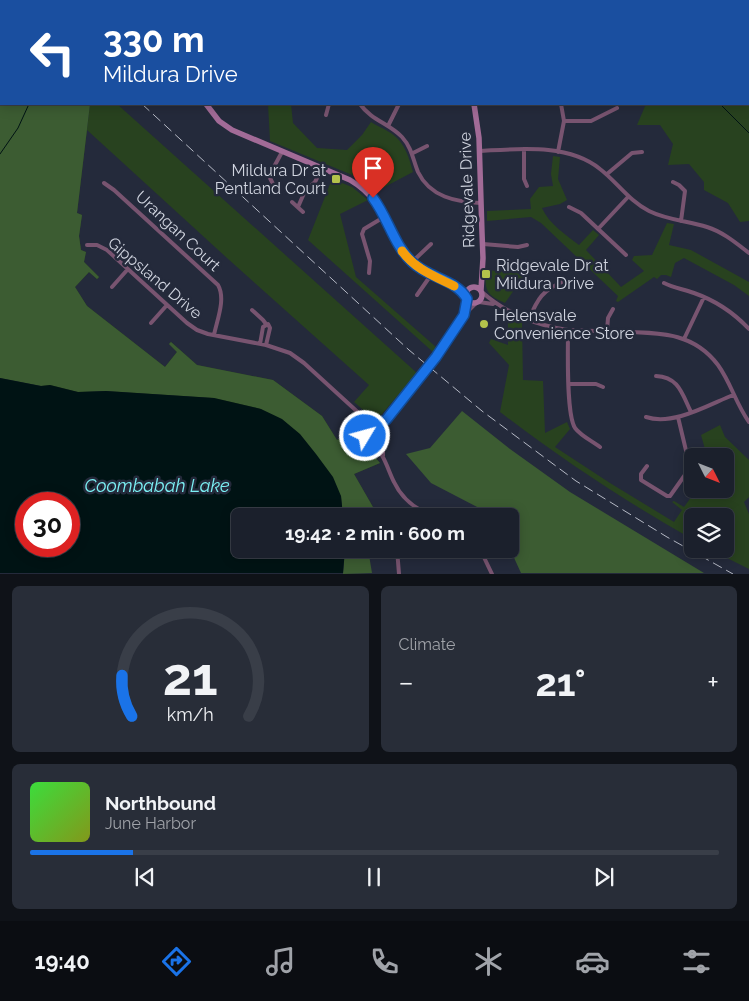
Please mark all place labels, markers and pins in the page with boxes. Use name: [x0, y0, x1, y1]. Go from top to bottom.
pin: [352, 147, 394, 198]
place label: Mildura Dr at Pentland Court: [215, 161, 327, 198]
marker: Mildura Dr at Pentland Court: [330, 173, 342, 185]
place label: Ridgevale Dr at Mildura Drive: [496, 256, 609, 293]
marker: Ridgevale Dr at Mildura Drive: [480, 268, 492, 280]
place label: Helensvale Convenience Store: [494, 306, 634, 343]
marker: Helensvale Convenience Store: [478, 318, 490, 330]

